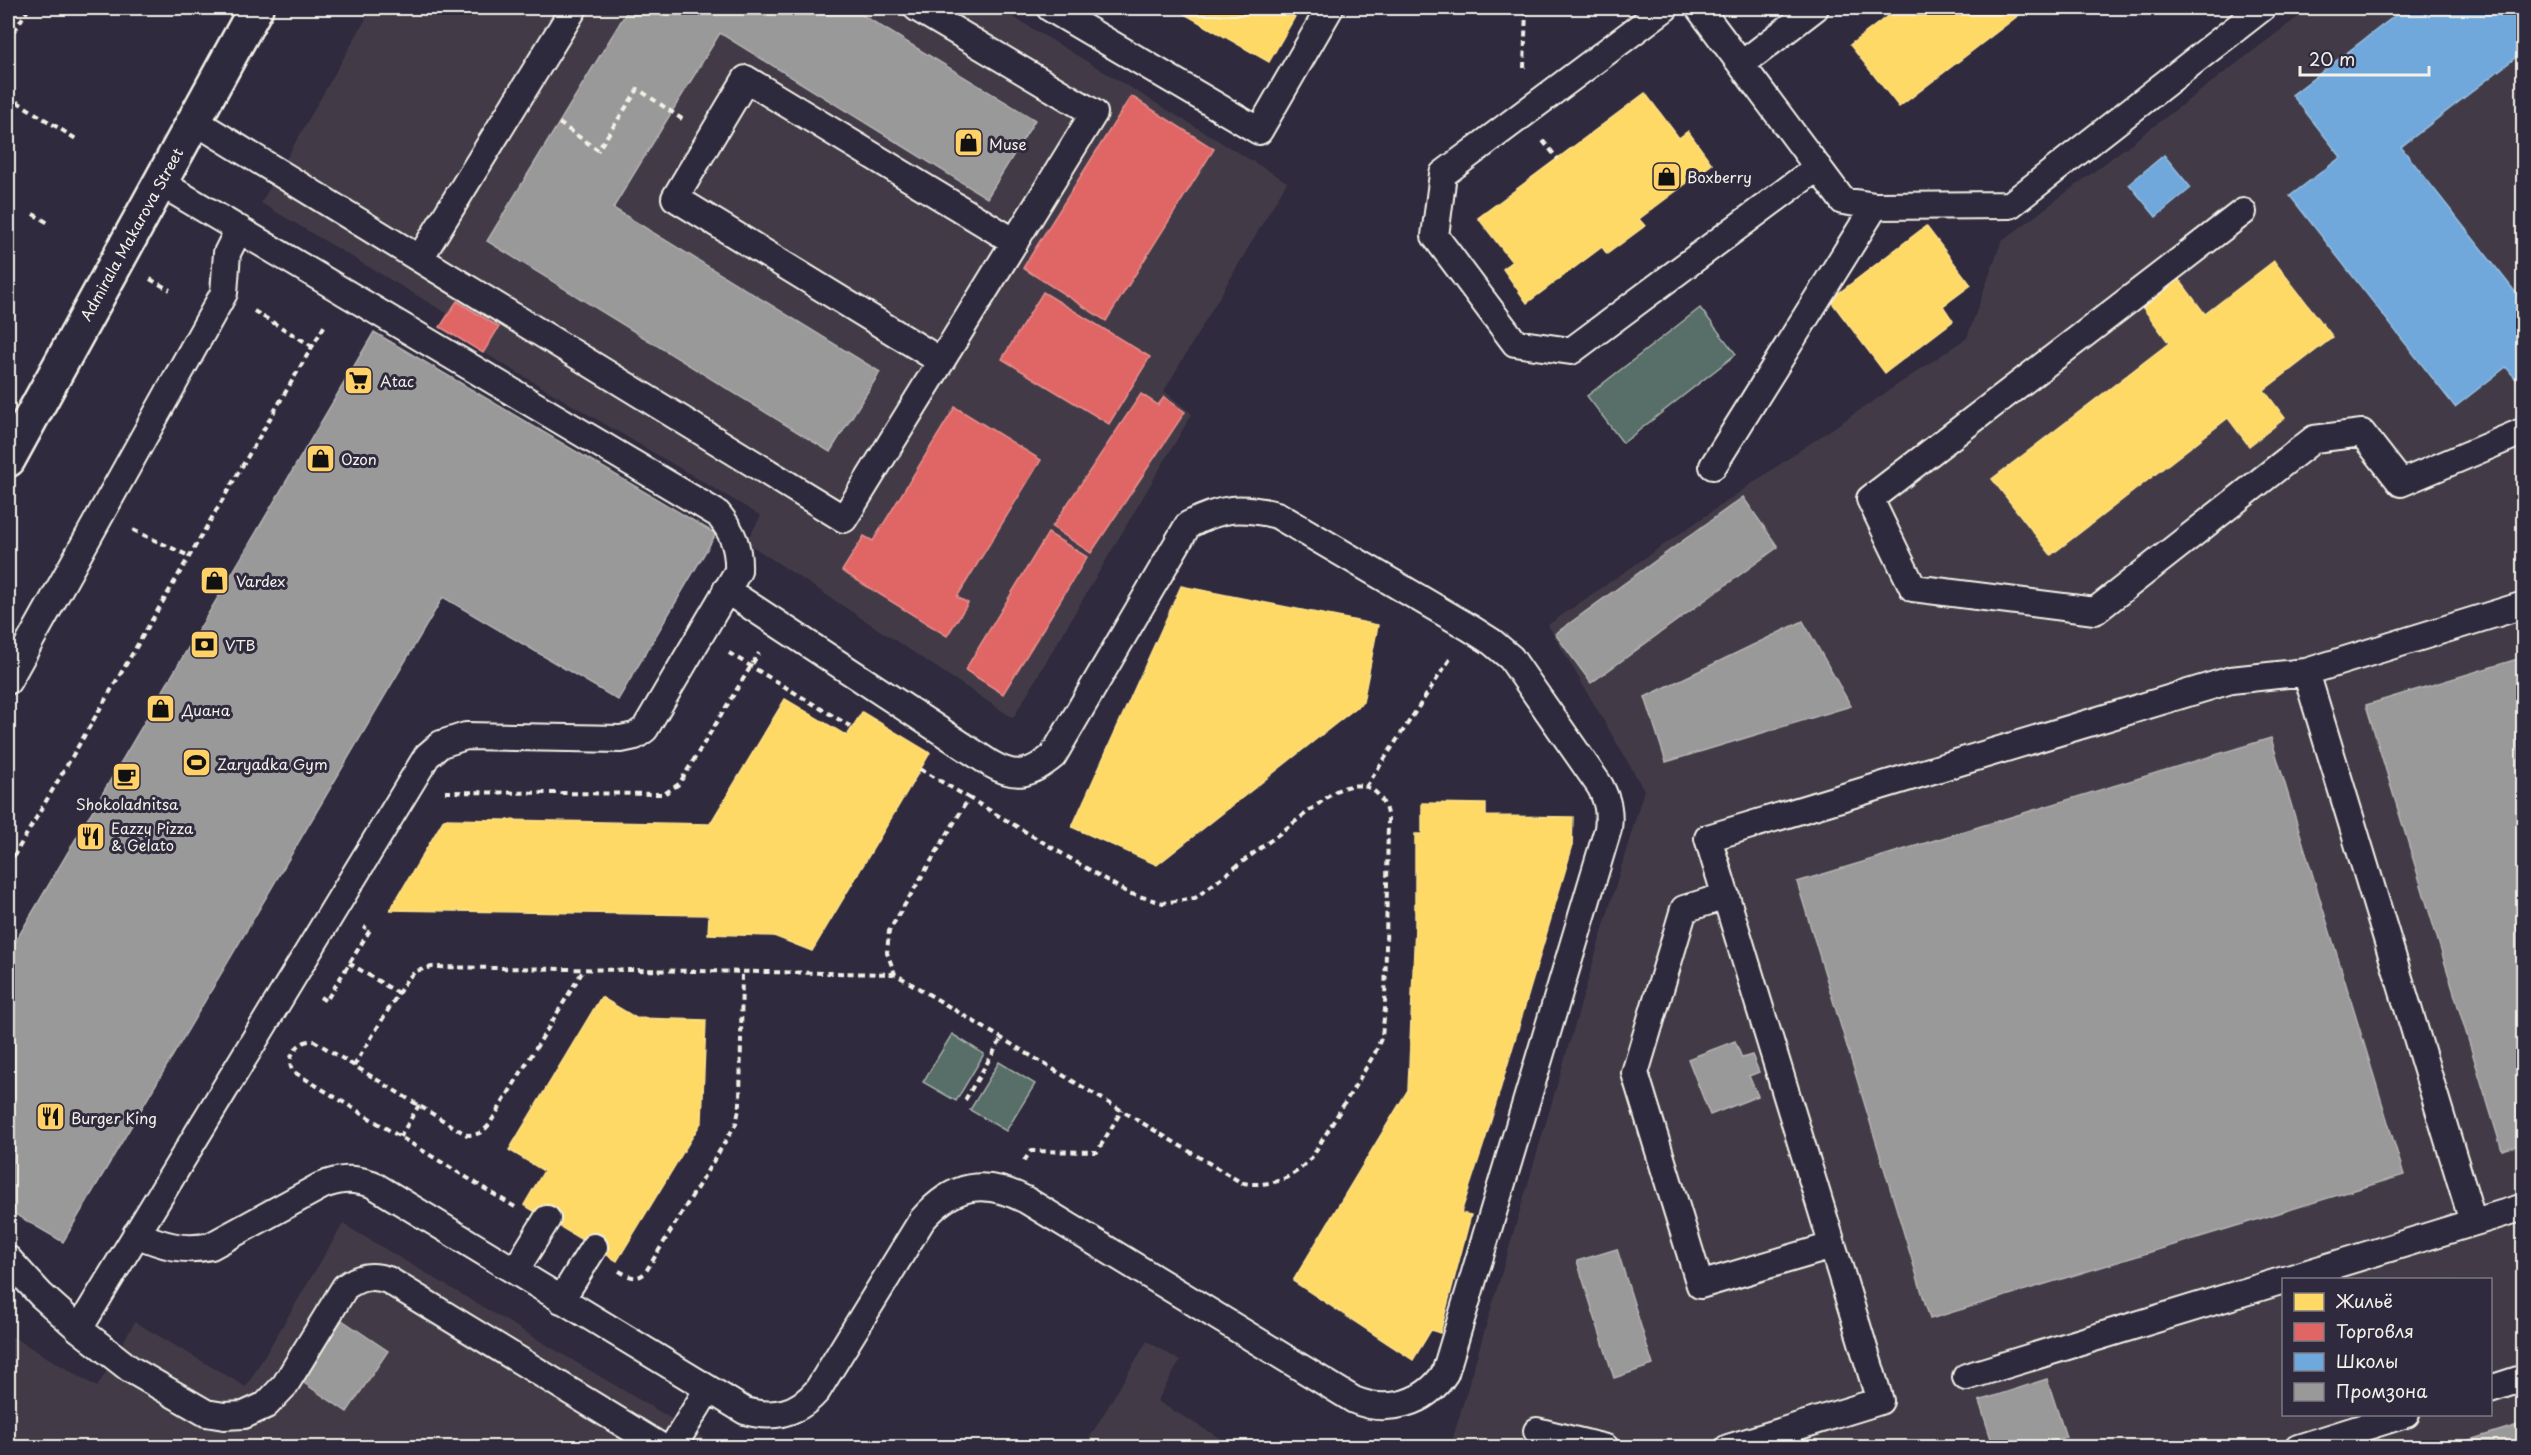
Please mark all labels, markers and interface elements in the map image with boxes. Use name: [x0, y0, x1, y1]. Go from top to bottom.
scale bar: [2300, 39, 2429, 77]
text: 20 m: [2309, 45, 2355, 72]
shop icon: Muse: [952, 127, 984, 159]
place label: Muse: [989, 132, 1027, 155]
street label: Admirala Makarova Street: [74, 143, 188, 325]
shop icon: Boxberry: [1650, 160, 1682, 192]
place label: Boxberry: [1687, 165, 1752, 188]
supermarket icon: Atac: [343, 364, 375, 396]
place label: Atac: [380, 369, 414, 392]
shop icon: Ozon: [304, 442, 336, 474]
place label: Ozon: [341, 447, 377, 470]
shop icon: Vardex: [199, 564, 231, 596]
place label: Vardex: [236, 569, 286, 592]
bank icon: VTB: [188, 628, 220, 660]
place label: VTB: [225, 633, 256, 656]
shop icon: Диана: [145, 693, 177, 725]
place label: Диана: [181, 698, 231, 721]
sports icon: Zaryadka Gym: [180, 747, 212, 779]
place label: Zaryadka Gym: [217, 752, 328, 775]
cafe icon: Shokoladnitsa: [111, 760, 143, 792]
place label: Shokoladnitsa: [76, 792, 179, 815]
place label: Eazzy Pizza & Gelato: [111, 816, 194, 856]
restaurant icon: Eazzy Pizza & Gelato: [74, 820, 106, 852]
restaurant icon: Burger King: [34, 1101, 66, 1133]
place label: Burger King: [71, 1106, 157, 1129]
legend: [2282, 1278, 2492, 1416]
text: Жильё: [2335, 1287, 2393, 1314]
text: Торговля: [2336, 1317, 2414, 1344]
text: Школы: [2336, 1347, 2399, 1374]
text: Промзона: [2336, 1377, 2428, 1404]

